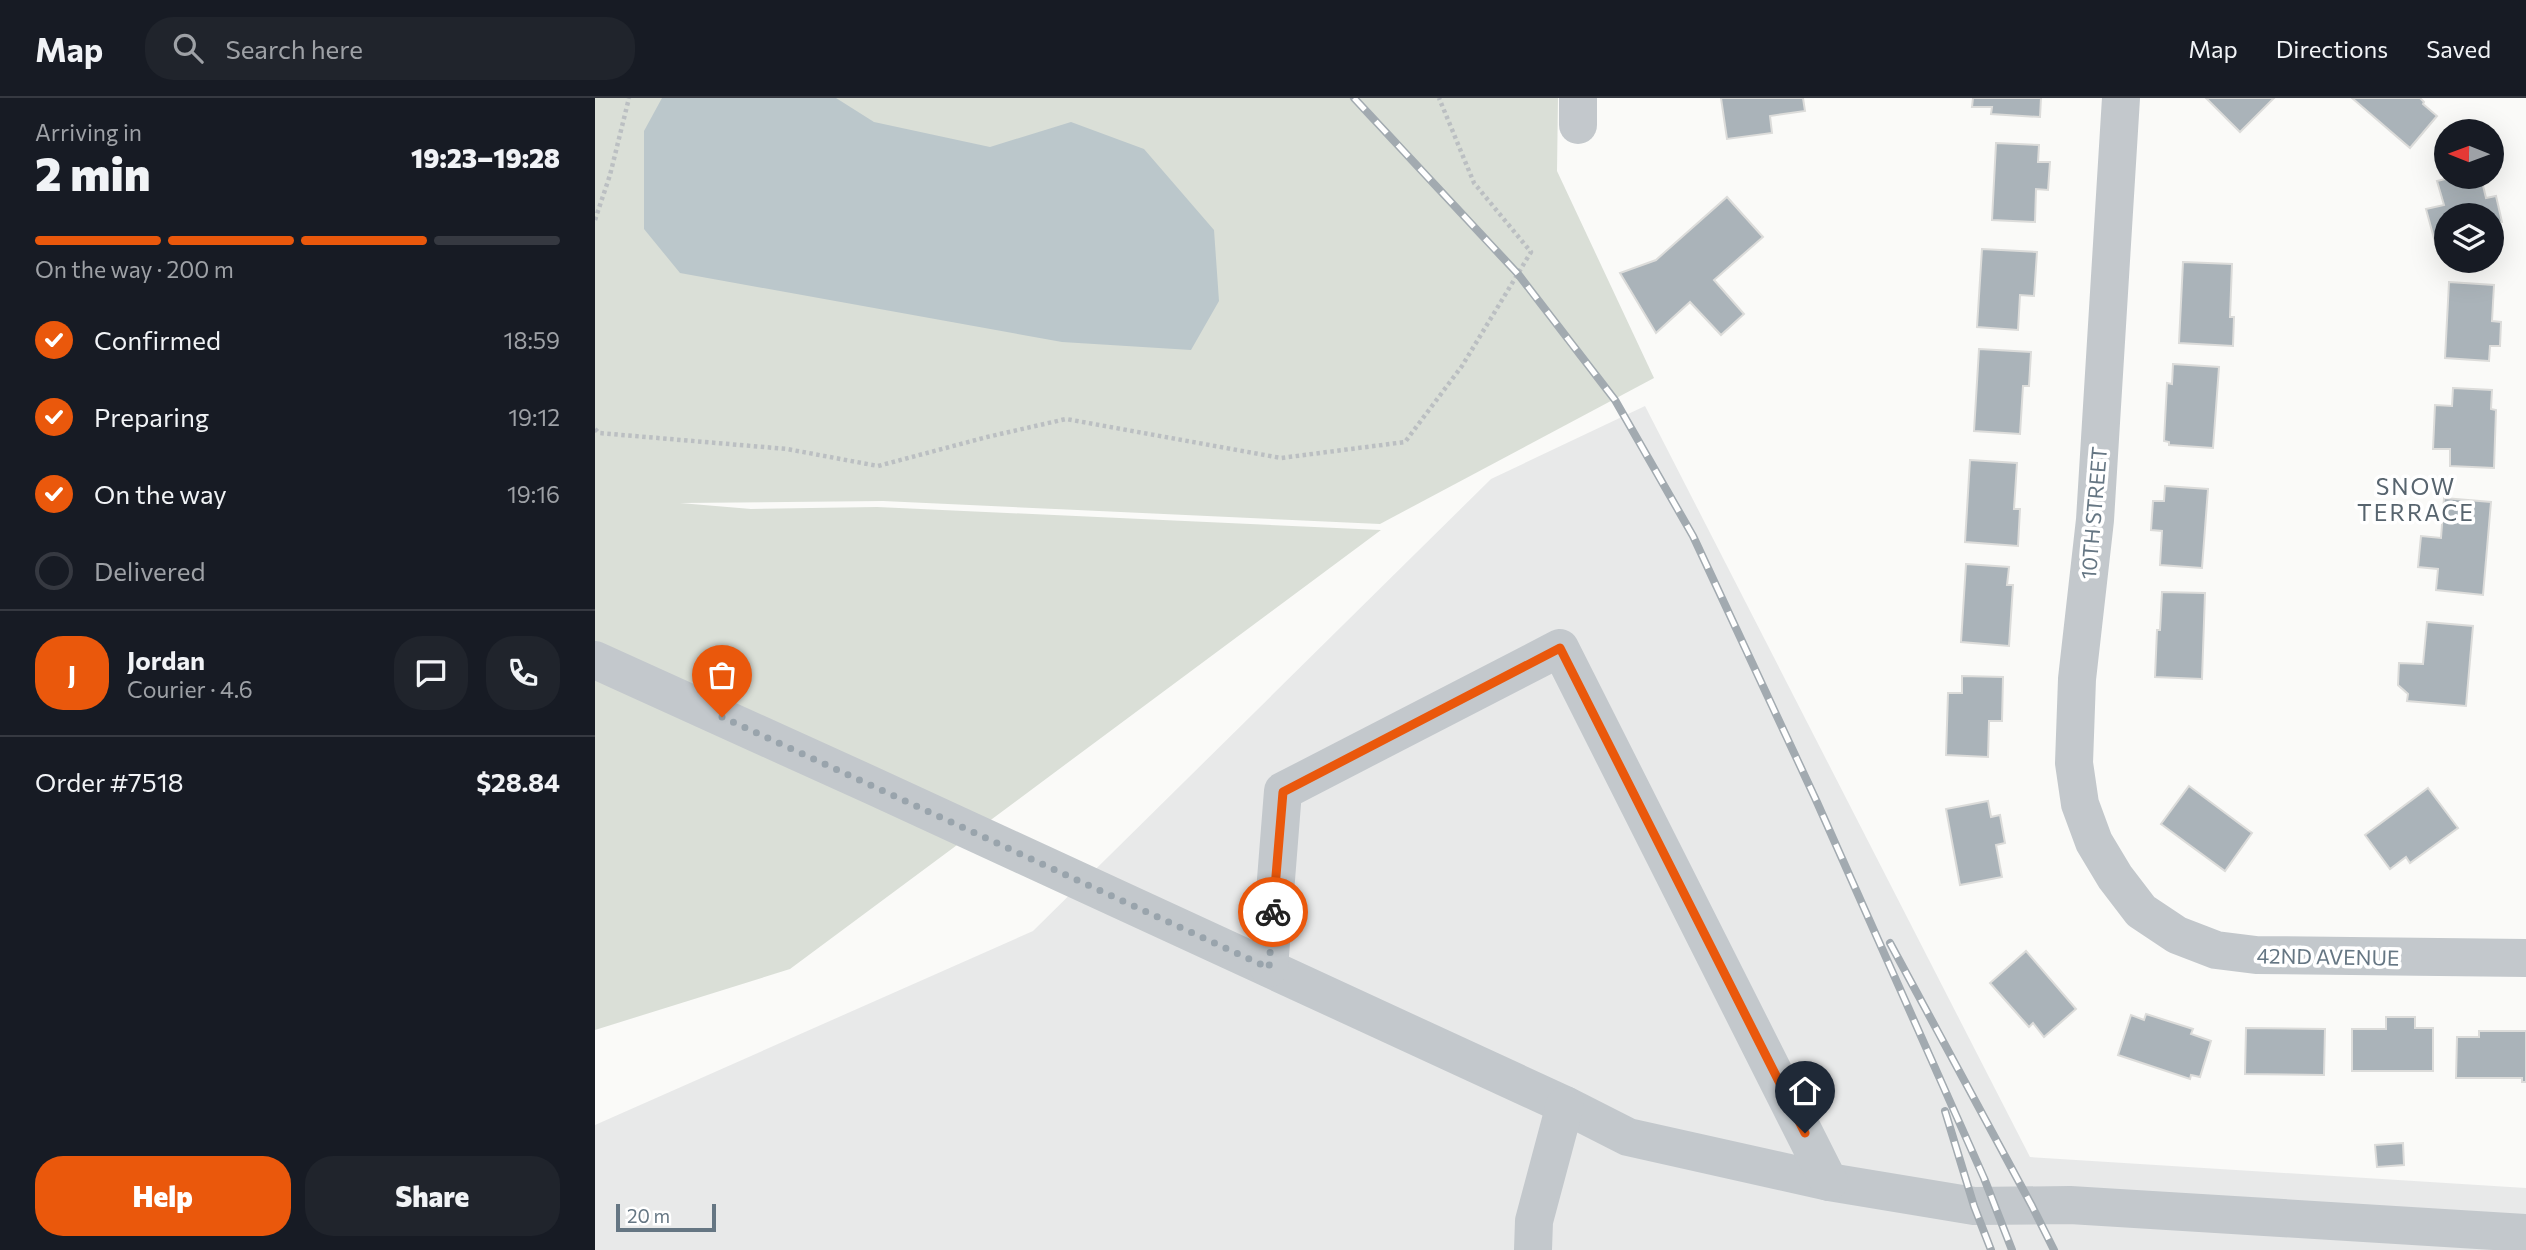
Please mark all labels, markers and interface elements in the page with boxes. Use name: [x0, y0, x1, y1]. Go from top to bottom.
search box: [145, 17, 635, 80]
text: Map: [35, 28, 103, 69]
icon: search: [169, 29, 207, 67]
text: Search here: [225, 33, 363, 64]
text: Map: [2188, 34, 2238, 63]
text: Directions: [2276, 34, 2388, 63]
text: Saved: [2426, 34, 2491, 63]
text: Arriving in: [35, 118, 142, 146]
north arrow: [2434, 119, 2504, 189]
map controls: [2434, 119, 2504, 273]
text: 19:23–19:28: [411, 142, 560, 173]
text: 2 min: [35, 144, 151, 200]
button: layers: [2434, 203, 2504, 273]
text: On the way · 200 m: [35, 255, 234, 283]
icon: check: [35, 321, 73, 359]
text: Confirmed: [94, 324, 221, 355]
text: 18:59: [504, 326, 560, 354]
icon: check: [35, 398, 73, 436]
text: Preparing: [94, 401, 209, 432]
text: 19:12: [508, 403, 560, 431]
street label: 10TH STREET: [2075, 446, 2111, 580]
district label: SNOW TERRACE: [2357, 472, 2475, 526]
icon: check: [35, 475, 73, 513]
text: On the way: [94, 478, 227, 509]
text: 19:16: [507, 480, 560, 508]
text: Delivered: [94, 555, 205, 586]
button: chat: [394, 636, 468, 710]
button: phone: [486, 636, 560, 710]
text: Jordan: [127, 644, 205, 675]
pin: [692, 645, 752, 717]
icon: bag: [703, 656, 741, 694]
text: J: [68, 658, 76, 689]
text: Courier · 4.6: [127, 675, 253, 703]
text: Order #7518: [35, 766, 184, 797]
text: $28.84: [476, 766, 560, 797]
courier: [1238, 877, 1308, 947]
icon: bike: [1254, 893, 1292, 931]
street label: 42ND AVENUE: [2256, 942, 2400, 970]
pin: [1775, 1061, 1835, 1133]
icon: home: [1786, 1072, 1824, 1110]
button: Help: [35, 1156, 291, 1236]
button: Share: [305, 1156, 560, 1236]
scale bar: [616, 1201, 716, 1233]
text: 20 m: [627, 1204, 670, 1227]

